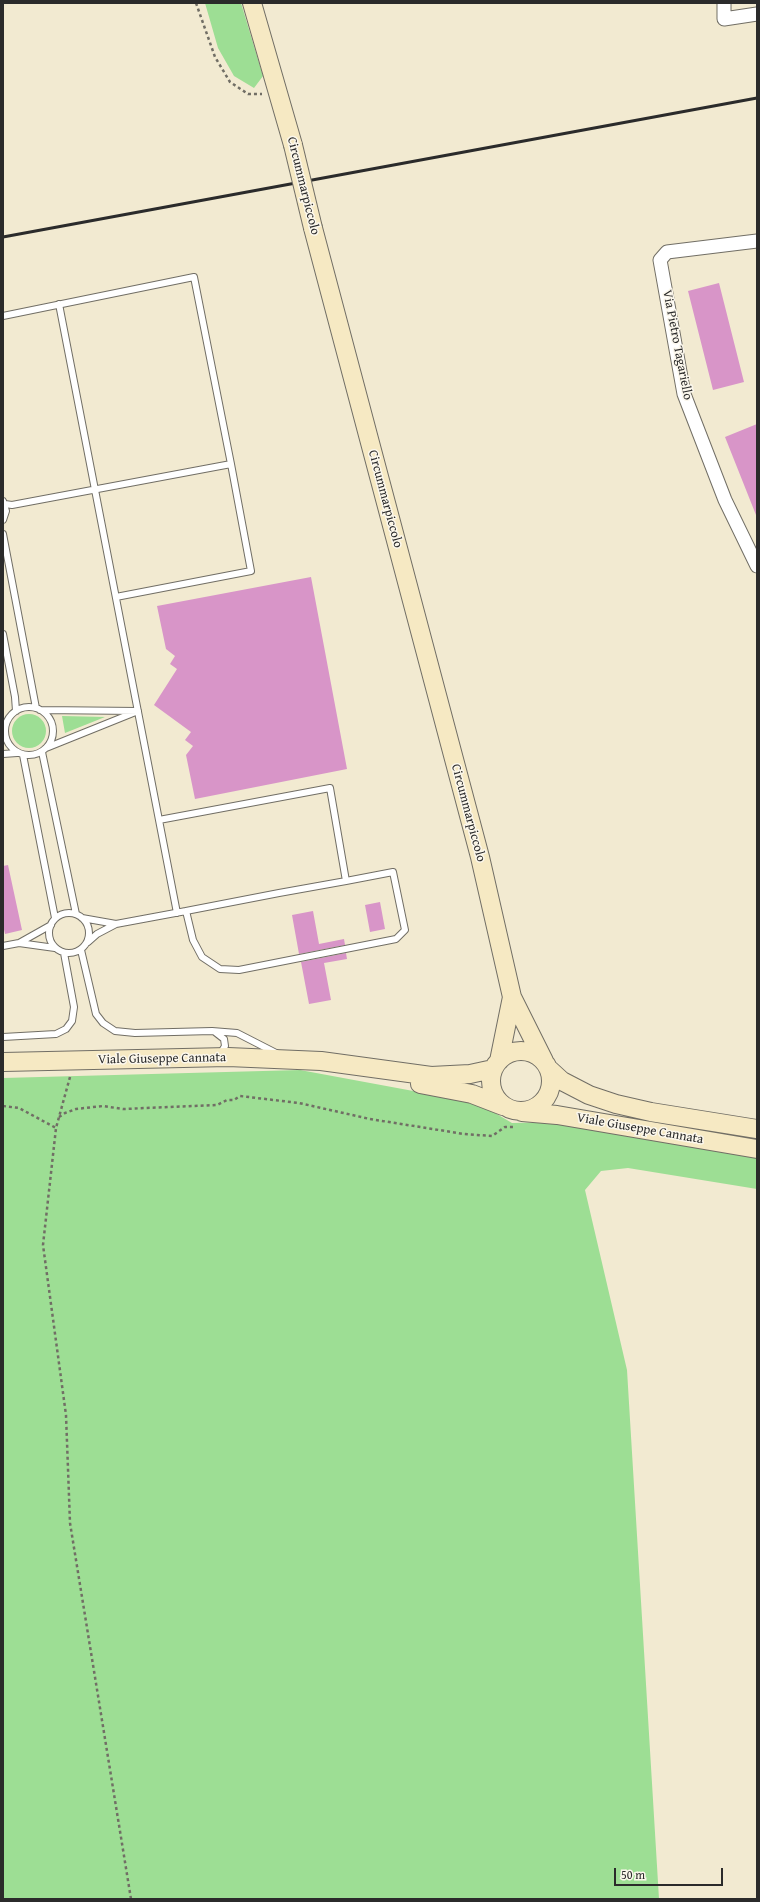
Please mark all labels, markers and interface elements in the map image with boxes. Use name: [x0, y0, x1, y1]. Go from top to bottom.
street label: Circummarpiccolo: [283, 135, 323, 237]
street label: Via Pietro Tagariello: [659, 289, 695, 401]
street label: Circummarpiccolo: [364, 448, 406, 550]
street label: Circummarpiccolo: [447, 762, 489, 864]
street label: Viale Giuseppe Cannata: [98, 1050, 226, 1068]
street label: Viale Giuseppe Cannata: [576, 1110, 704, 1148]
scale bar: [616, 1860, 725, 1886]
text: 50 m: [621, 1866, 645, 1883]

